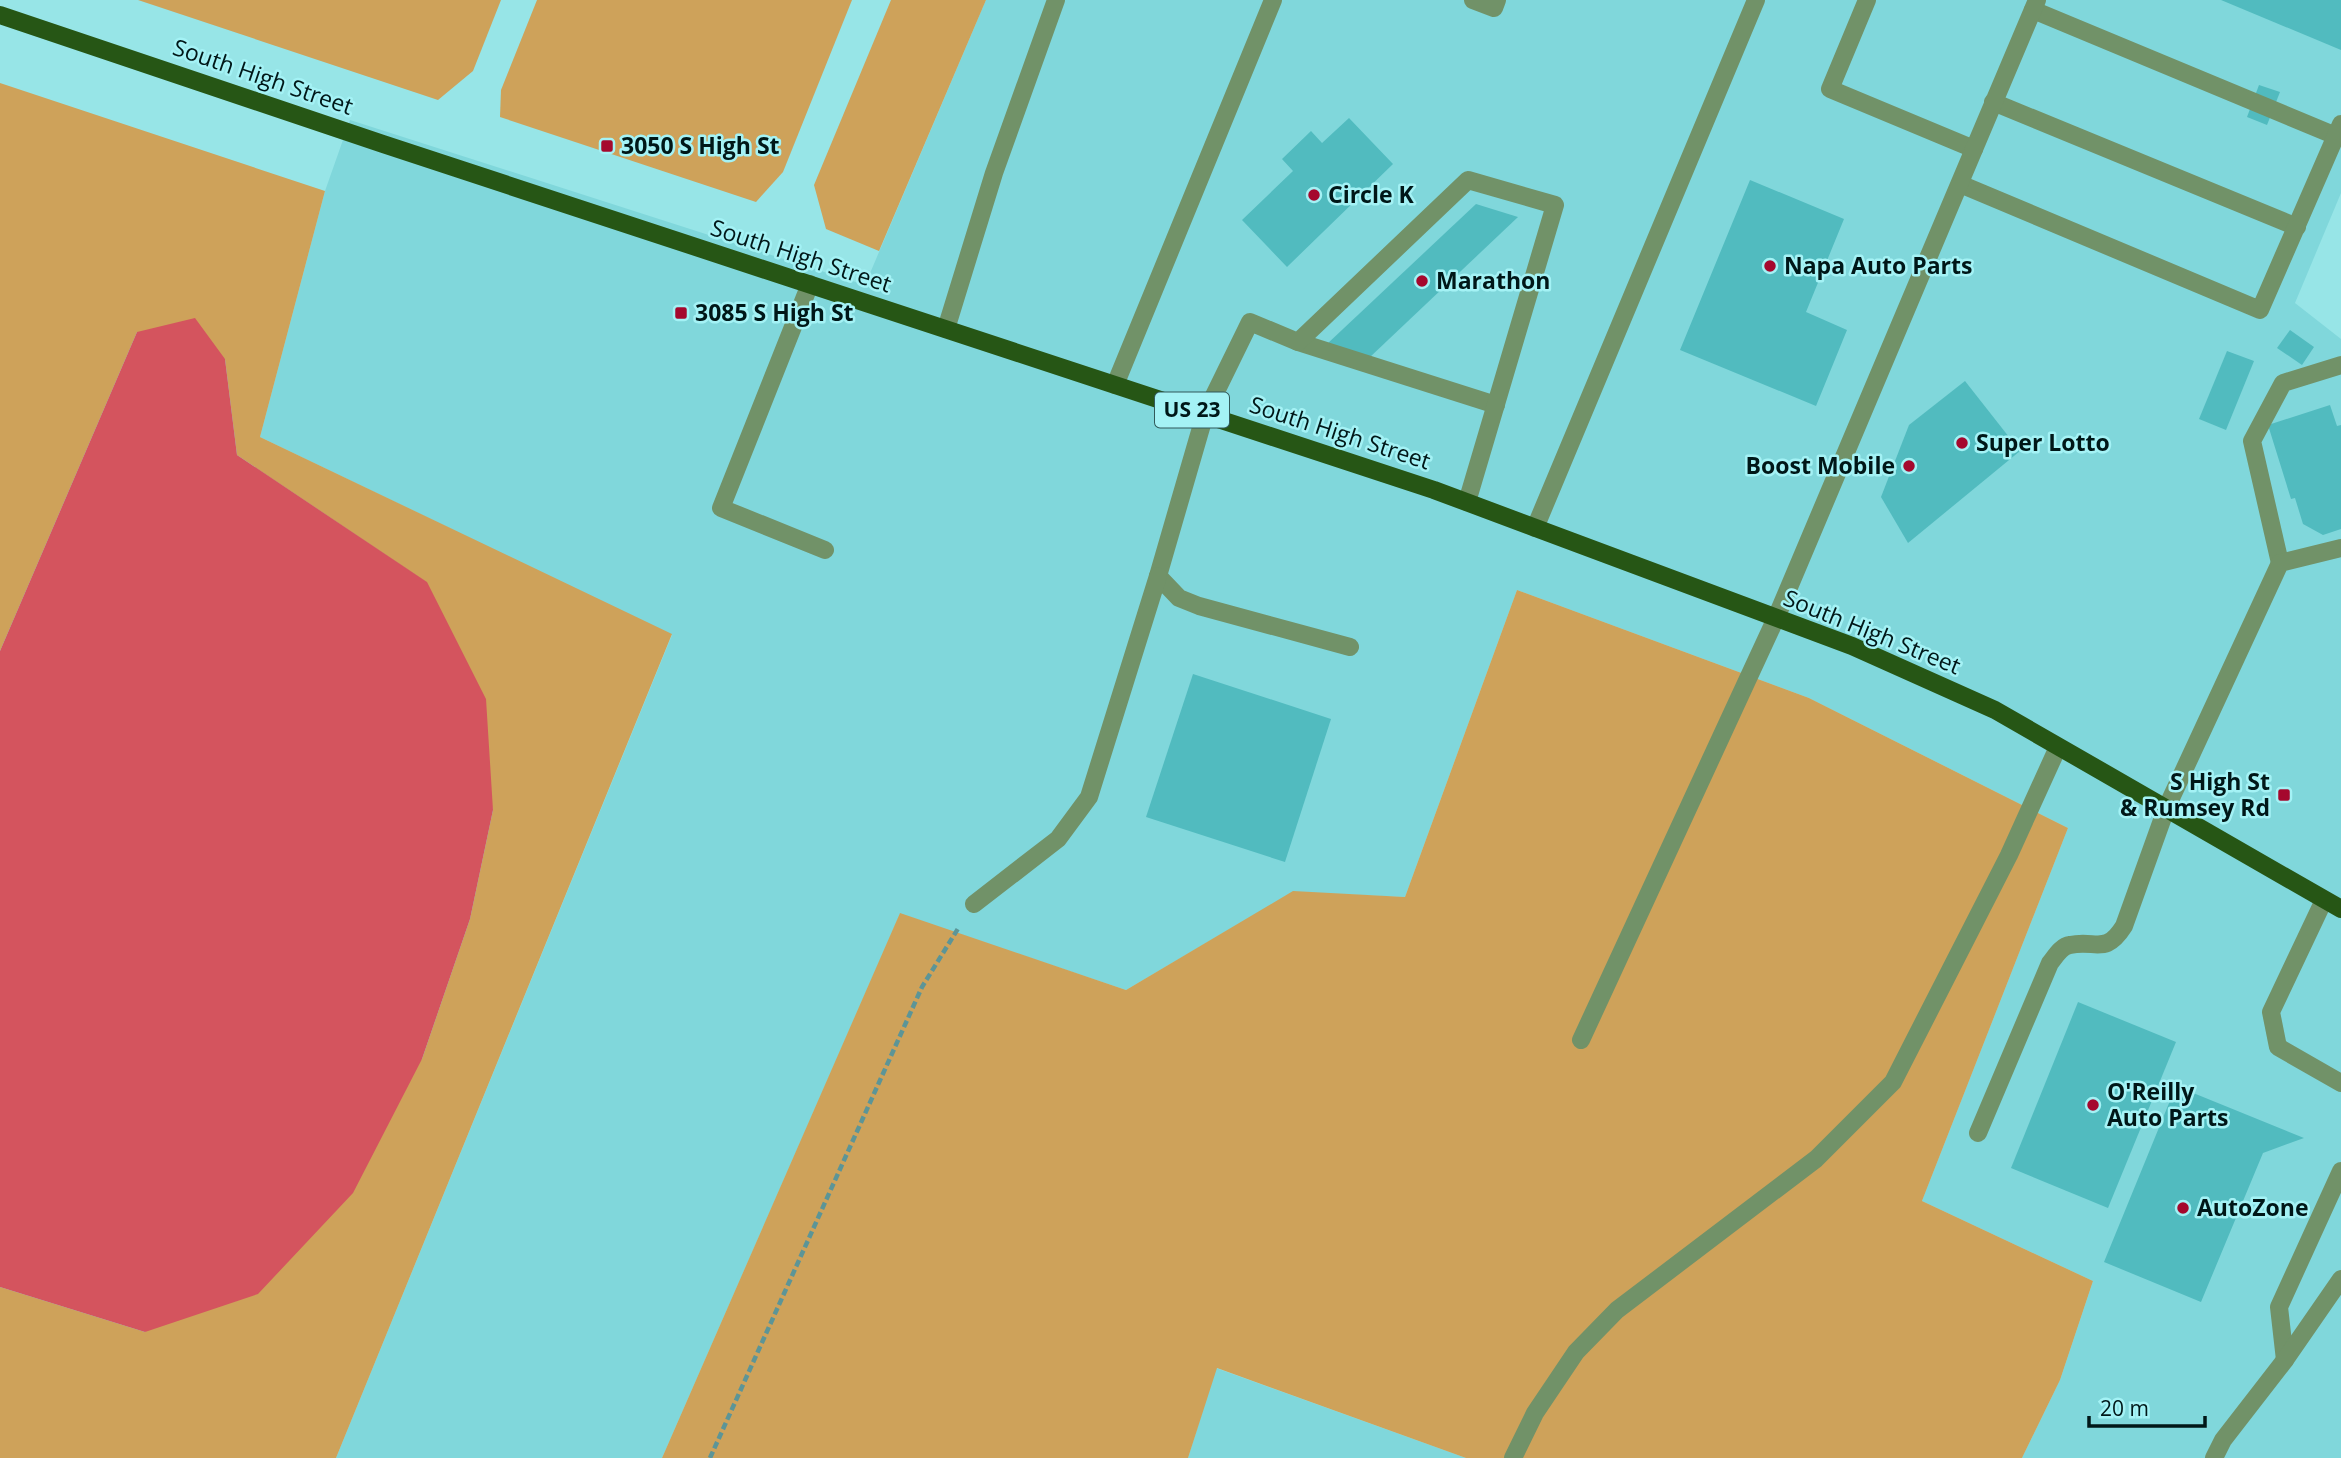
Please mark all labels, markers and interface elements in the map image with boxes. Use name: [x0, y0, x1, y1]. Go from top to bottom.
street label: South High Street: [169, 30, 358, 122]
place label: 3050 S High St: [621, 129, 780, 161]
marker: 3050 S High St: [599, 138, 615, 154]
place label: Circle K: [1328, 178, 1415, 210]
marker: Circle K: [1306, 187, 1322, 203]
street label: South High Street: [707, 211, 896, 299]
place label: Napa Auto Parts: [1784, 249, 1972, 281]
marker: Napa Auto Parts: [1762, 258, 1778, 274]
place label: Marathon: [1436, 264, 1550, 296]
marker: Marathon: [1414, 273, 1430, 289]
place label: 3085 S High St: [695, 296, 854, 328]
marker: 3085 S High St: [673, 305, 689, 321]
street label: South High Street: [1246, 388, 1435, 476]
road number: US 23: [1155, 392, 1229, 428]
place label: Super Lotto: [1976, 426, 2110, 458]
marker: Super Lotto: [1954, 435, 1970, 451]
place label: Boost Mobile: [1746, 449, 1895, 481]
marker: Boost Mobile: [1901, 458, 1917, 474]
street label: South High Street: [1779, 581, 1966, 681]
place label: S High St & Rumsey Rd: [2120, 765, 2270, 823]
marker: S High St & Rumsey Rd: [2276, 787, 2292, 803]
place label: O'Reilly Auto Parts: [2107, 1075, 2228, 1133]
marker: O'Reilly Auto Parts: [2085, 1097, 2101, 1113]
place label: AutoZone: [2197, 1191, 2308, 1223]
marker: AutoZone: [2175, 1200, 2191, 1216]
scale bar: [2089, 1384, 2204, 1428]
text: 20 m: [2100, 1394, 2149, 1422]

